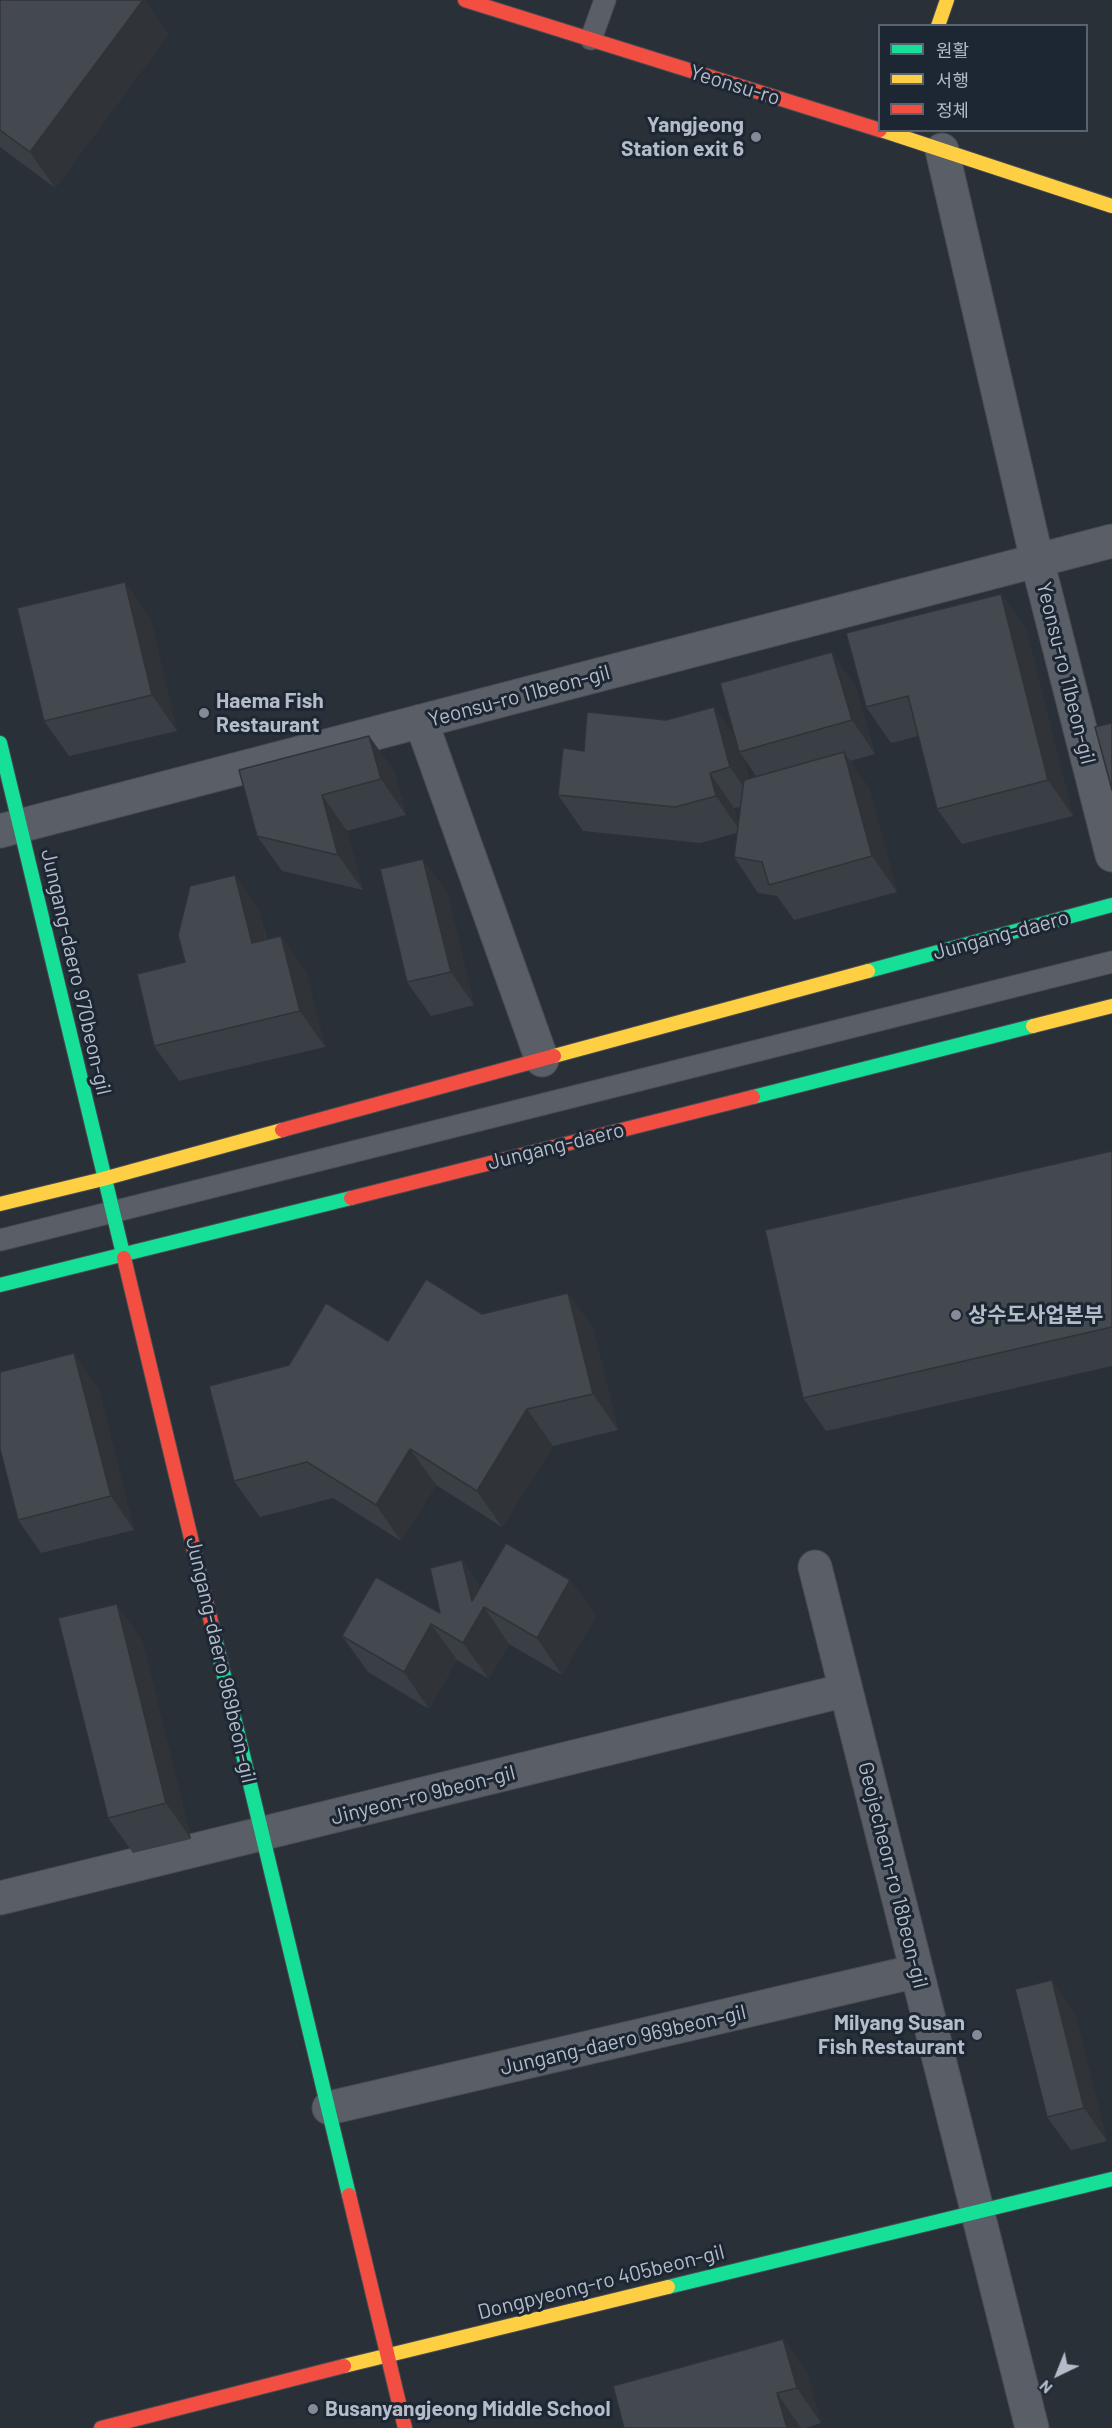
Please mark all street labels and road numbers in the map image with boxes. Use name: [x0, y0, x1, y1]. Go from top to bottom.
street label: Yeonsu-ro: [687, 59, 783, 111]
street label: Yeonsu-ro 11beon-gil: [1031, 579, 1101, 767]
street label: Yeonsu-ro 11beon-gil: [425, 660, 613, 732]
street label: Jungang-daero 970beon-gil: [35, 847, 117, 1097]
street label: Jungang-daero: [930, 905, 1072, 965]
street label: Jungang-daero: [485, 1117, 627, 1175]
street label: Jungang-daero 969beon-gil: [180, 1535, 262, 1785]
street label: Geojecheon-ro 18beon-gil: [853, 1759, 933, 1991]
street label: Jinyeon-ro 9beon-gil: [328, 1760, 518, 1830]
street label: Jungang-daero 969beon-gil: [498, 1999, 748, 2081]
street label: Dongpyeong-ro 405beon-gil: [475, 2239, 727, 2325]

